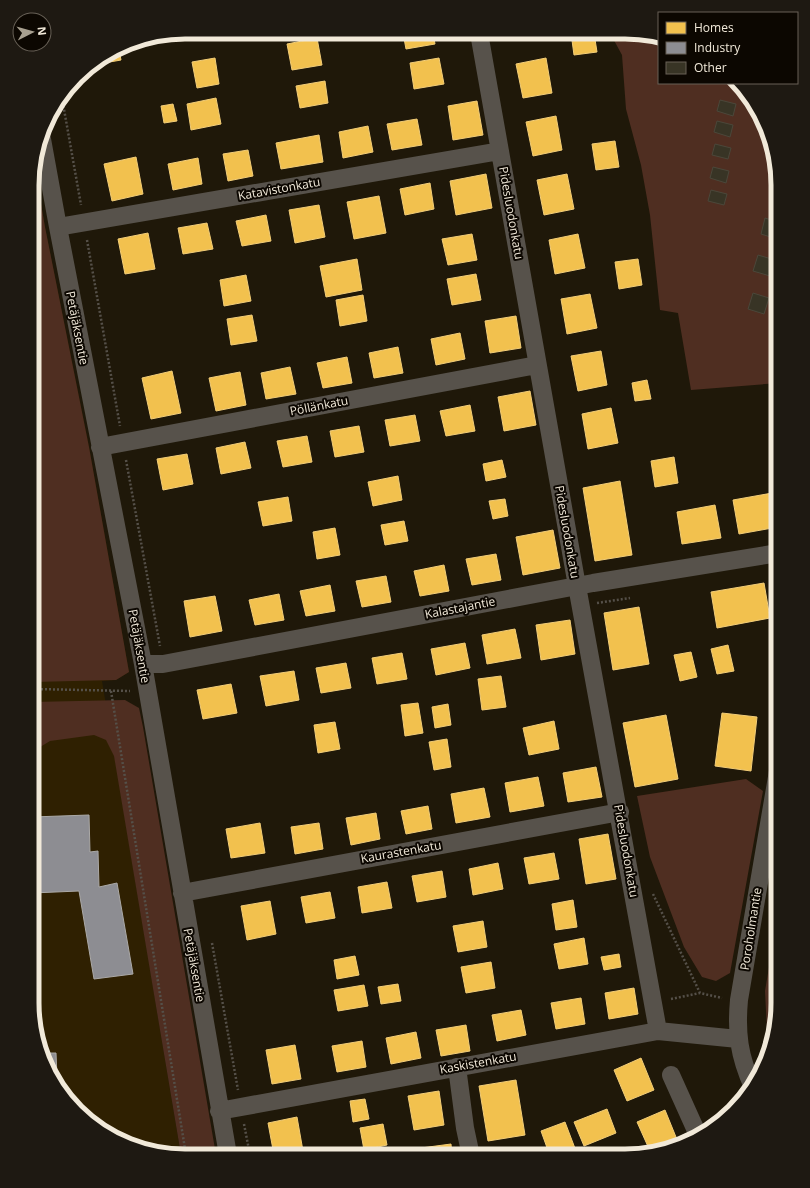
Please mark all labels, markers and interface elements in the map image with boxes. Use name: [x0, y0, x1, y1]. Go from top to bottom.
north arrow: [12, 12, 52, 52]
legend: [658, 12, 798, 84]
text: Homes: [694, 19, 734, 36]
text: N: [35, 26, 50, 36]
text: Industry: [694, 39, 741, 56]
text: Other: [694, 59, 727, 76]
street label: Pidesluodonkatu: [495, 165, 528, 261]
street label: Katavistonkatu: [236, 173, 321, 204]
street label: Petäjäksentie: [62, 290, 93, 366]
street label: Pöllänkatu: [288, 392, 350, 419]
street label: Pidesluodonkatu: [551, 484, 584, 580]
street label: Kalastajantie: [423, 592, 497, 623]
street label: Petäjäksentie: [125, 608, 154, 684]
street label: Pidesluodonkatu: [610, 803, 643, 899]
street label: Kaurastenkatu: [359, 836, 443, 867]
street label: Poroholmantie: [736, 886, 765, 971]
street label: Petäjäksentie: [180, 927, 209, 1003]
street label: Kaskistenkatu: [438, 1047, 518, 1078]

